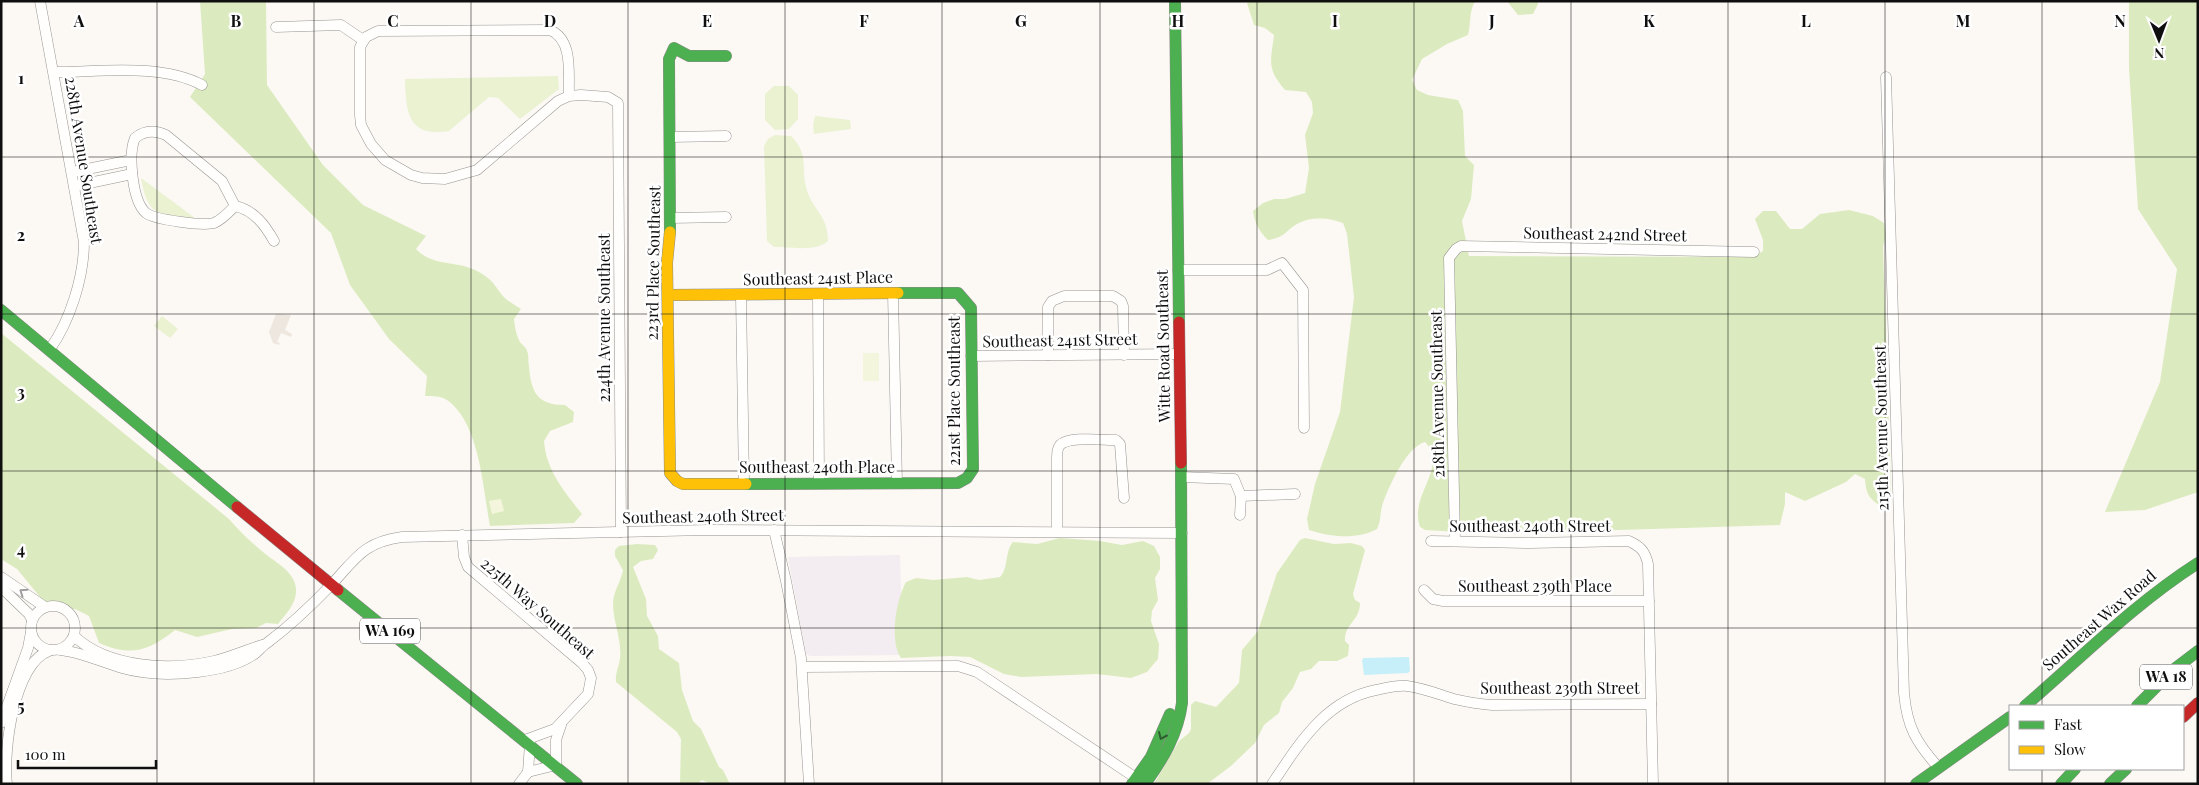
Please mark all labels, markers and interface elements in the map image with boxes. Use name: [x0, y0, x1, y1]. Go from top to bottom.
text: A: [73, 10, 85, 31]
text: B: [231, 10, 242, 31]
text: C: [387, 10, 399, 31]
text: D: [544, 10, 556, 31]
text: E: [702, 10, 712, 31]
text: F: [859, 10, 869, 31]
text: G: [1015, 10, 1027, 31]
text: H: [1172, 10, 1185, 31]
text: I: [1332, 10, 1338, 31]
text: J: [1488, 10, 1495, 31]
text: K: [1643, 10, 1655, 31]
text: L: [1801, 10, 1811, 31]
text: M: [1956, 10, 1971, 31]
text: N: [2114, 10, 2126, 31]
north arrow: [2134, 15, 2184, 65]
text: N: [2154, 44, 2164, 63]
text: 1: [18, 67, 24, 88]
street label: 228th Avenue Southeast: [61, 75, 108, 246]
street label: 223rd Place Southeast: [641, 185, 664, 341]
street label: Southeast 242nd Street: [1523, 222, 1687, 245]
text: 2: [17, 224, 25, 245]
street label: 224th Avenue Southeast: [593, 233, 614, 403]
street label: Southeast 241st Place: [743, 266, 893, 289]
street label: Witte Road Southeast: [1151, 269, 1174, 423]
street label: 218th Avenue Southeast: [1425, 310, 1448, 478]
street label: 221st Place Southeast: [943, 316, 964, 466]
street label: Southeast 241st Street: [982, 328, 1138, 351]
street label: 215th Avenue Southeast: [1869, 345, 1892, 511]
text: 3: [17, 381, 25, 402]
street label: Southeast 240th Place: [739, 456, 895, 477]
street label: Southeast 240th Street: [622, 504, 784, 527]
street label: Southeast 240th Street: [1449, 515, 1611, 536]
text: 4: [17, 538, 25, 559]
street label: 225th Way Southeast: [477, 552, 600, 663]
street label: Southeast Wax Road: [2037, 564, 2160, 675]
street label: Southeast 239th Place: [1458, 575, 1612, 596]
one-way arrow: [19, 589, 29, 598]
road number: WA 169: [360, 618, 420, 644]
road number: WA 18: [2140, 664, 2192, 690]
street label: Southeast 239th Street: [1480, 677, 1640, 698]
text: 5: [17, 695, 25, 716]
legend: [2009, 705, 2184, 770]
text: Fast: [2054, 714, 2083, 734]
one-way arrow: [1158, 731, 1168, 740]
scale bar: [18, 738, 155, 770]
text: Slow: [2054, 739, 2086, 759]
text: 100 m: [25, 744, 66, 764]

